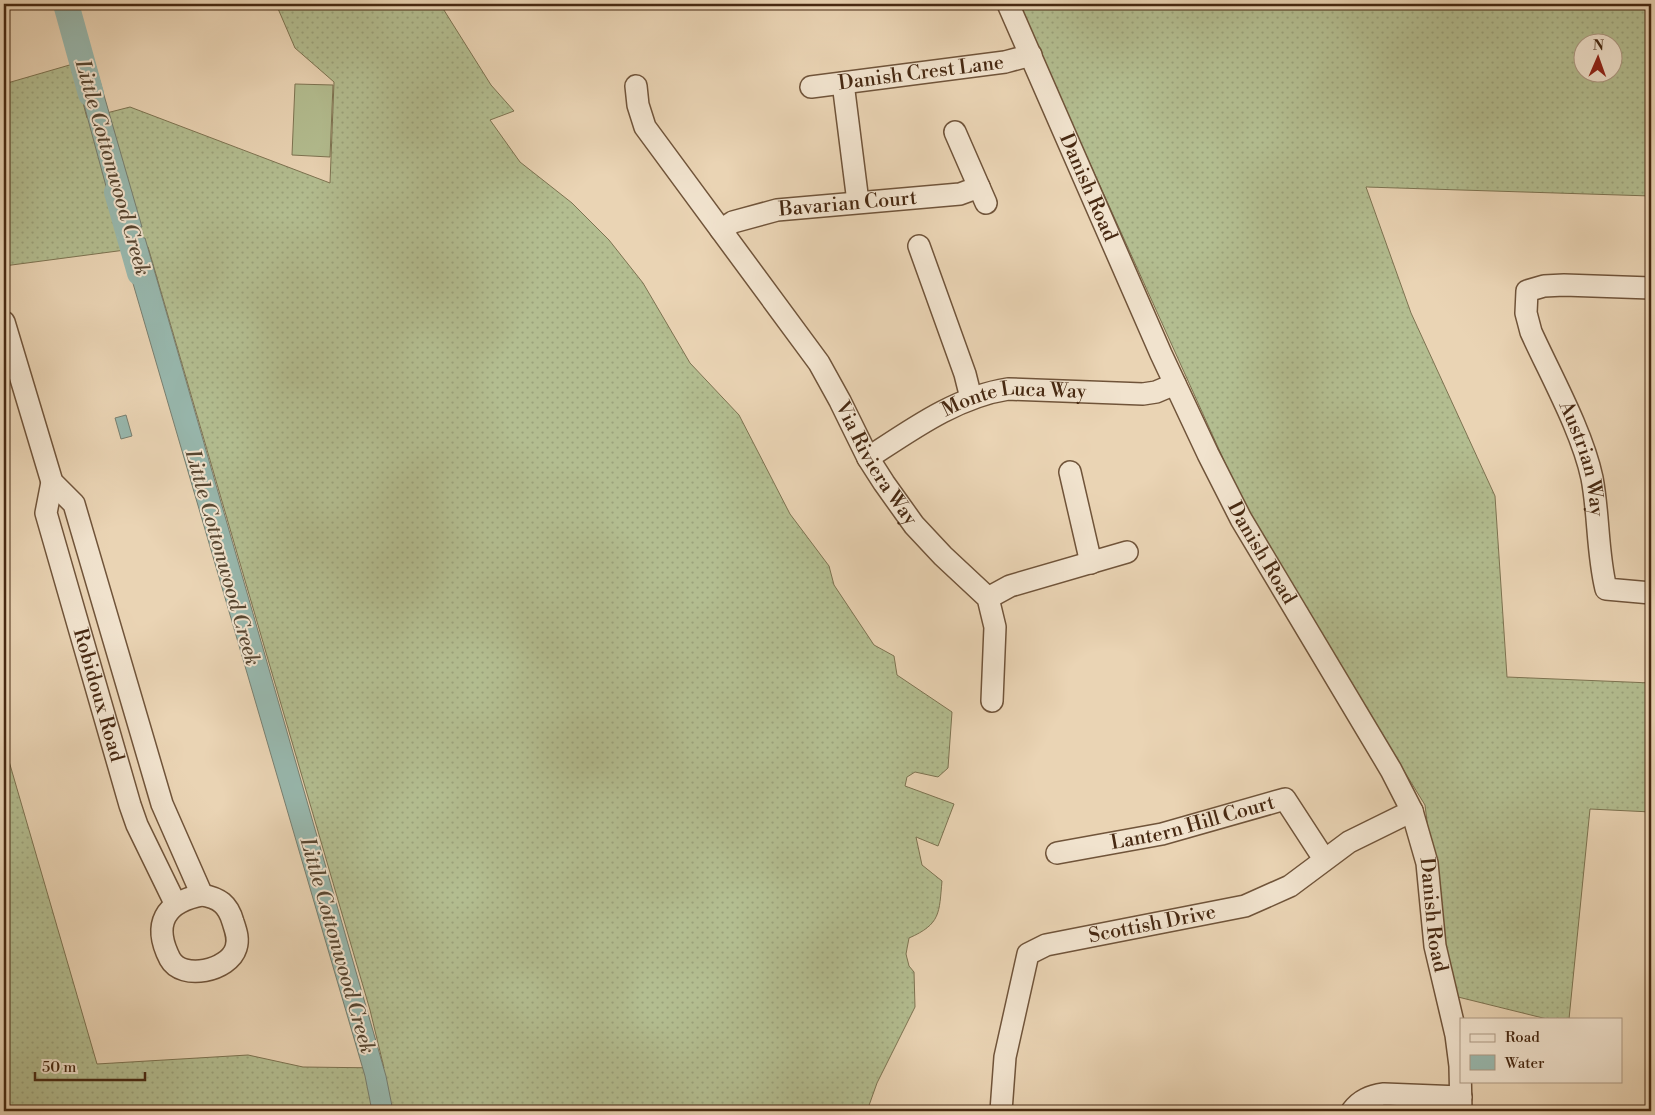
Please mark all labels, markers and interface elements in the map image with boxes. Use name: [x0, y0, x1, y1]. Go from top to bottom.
north arrow: [1572, 32, 1622, 82]
text: N: [1593, 37, 1604, 55]
street label: Danish Crest Lane: [837, 50, 1005, 96]
water label: Little Cottonwood Creek: [68, 56, 155, 279]
street label: Danish Road: [1054, 129, 1123, 246]
street label: Bavarian Court: [777, 185, 918, 222]
street label: Monte Luca Way: [937, 376, 1087, 423]
street label: Via Riviera Way: [829, 396, 923, 531]
street label: Austrian Way: [1553, 396, 1609, 518]
water label: Little Cottonwood Creek: [178, 446, 265, 669]
street label: Danish Road: [1222, 497, 1302, 610]
street label: Robidoux Road: [67, 625, 130, 765]
street label: Lantern Hill Court: [1109, 790, 1278, 856]
water label: Little Cottonwood Creek: [293, 834, 380, 1057]
street label: Danish Road: [1414, 856, 1453, 975]
street label: Scottish Drive: [1086, 899, 1218, 949]
legend: [1460, 1018, 1622, 1082]
text: Road: [1505, 1028, 1540, 1047]
scale bar: [35, 1050, 145, 1082]
text: Water: [1504, 1054, 1545, 1073]
text: 50 m: [42, 1058, 76, 1077]

